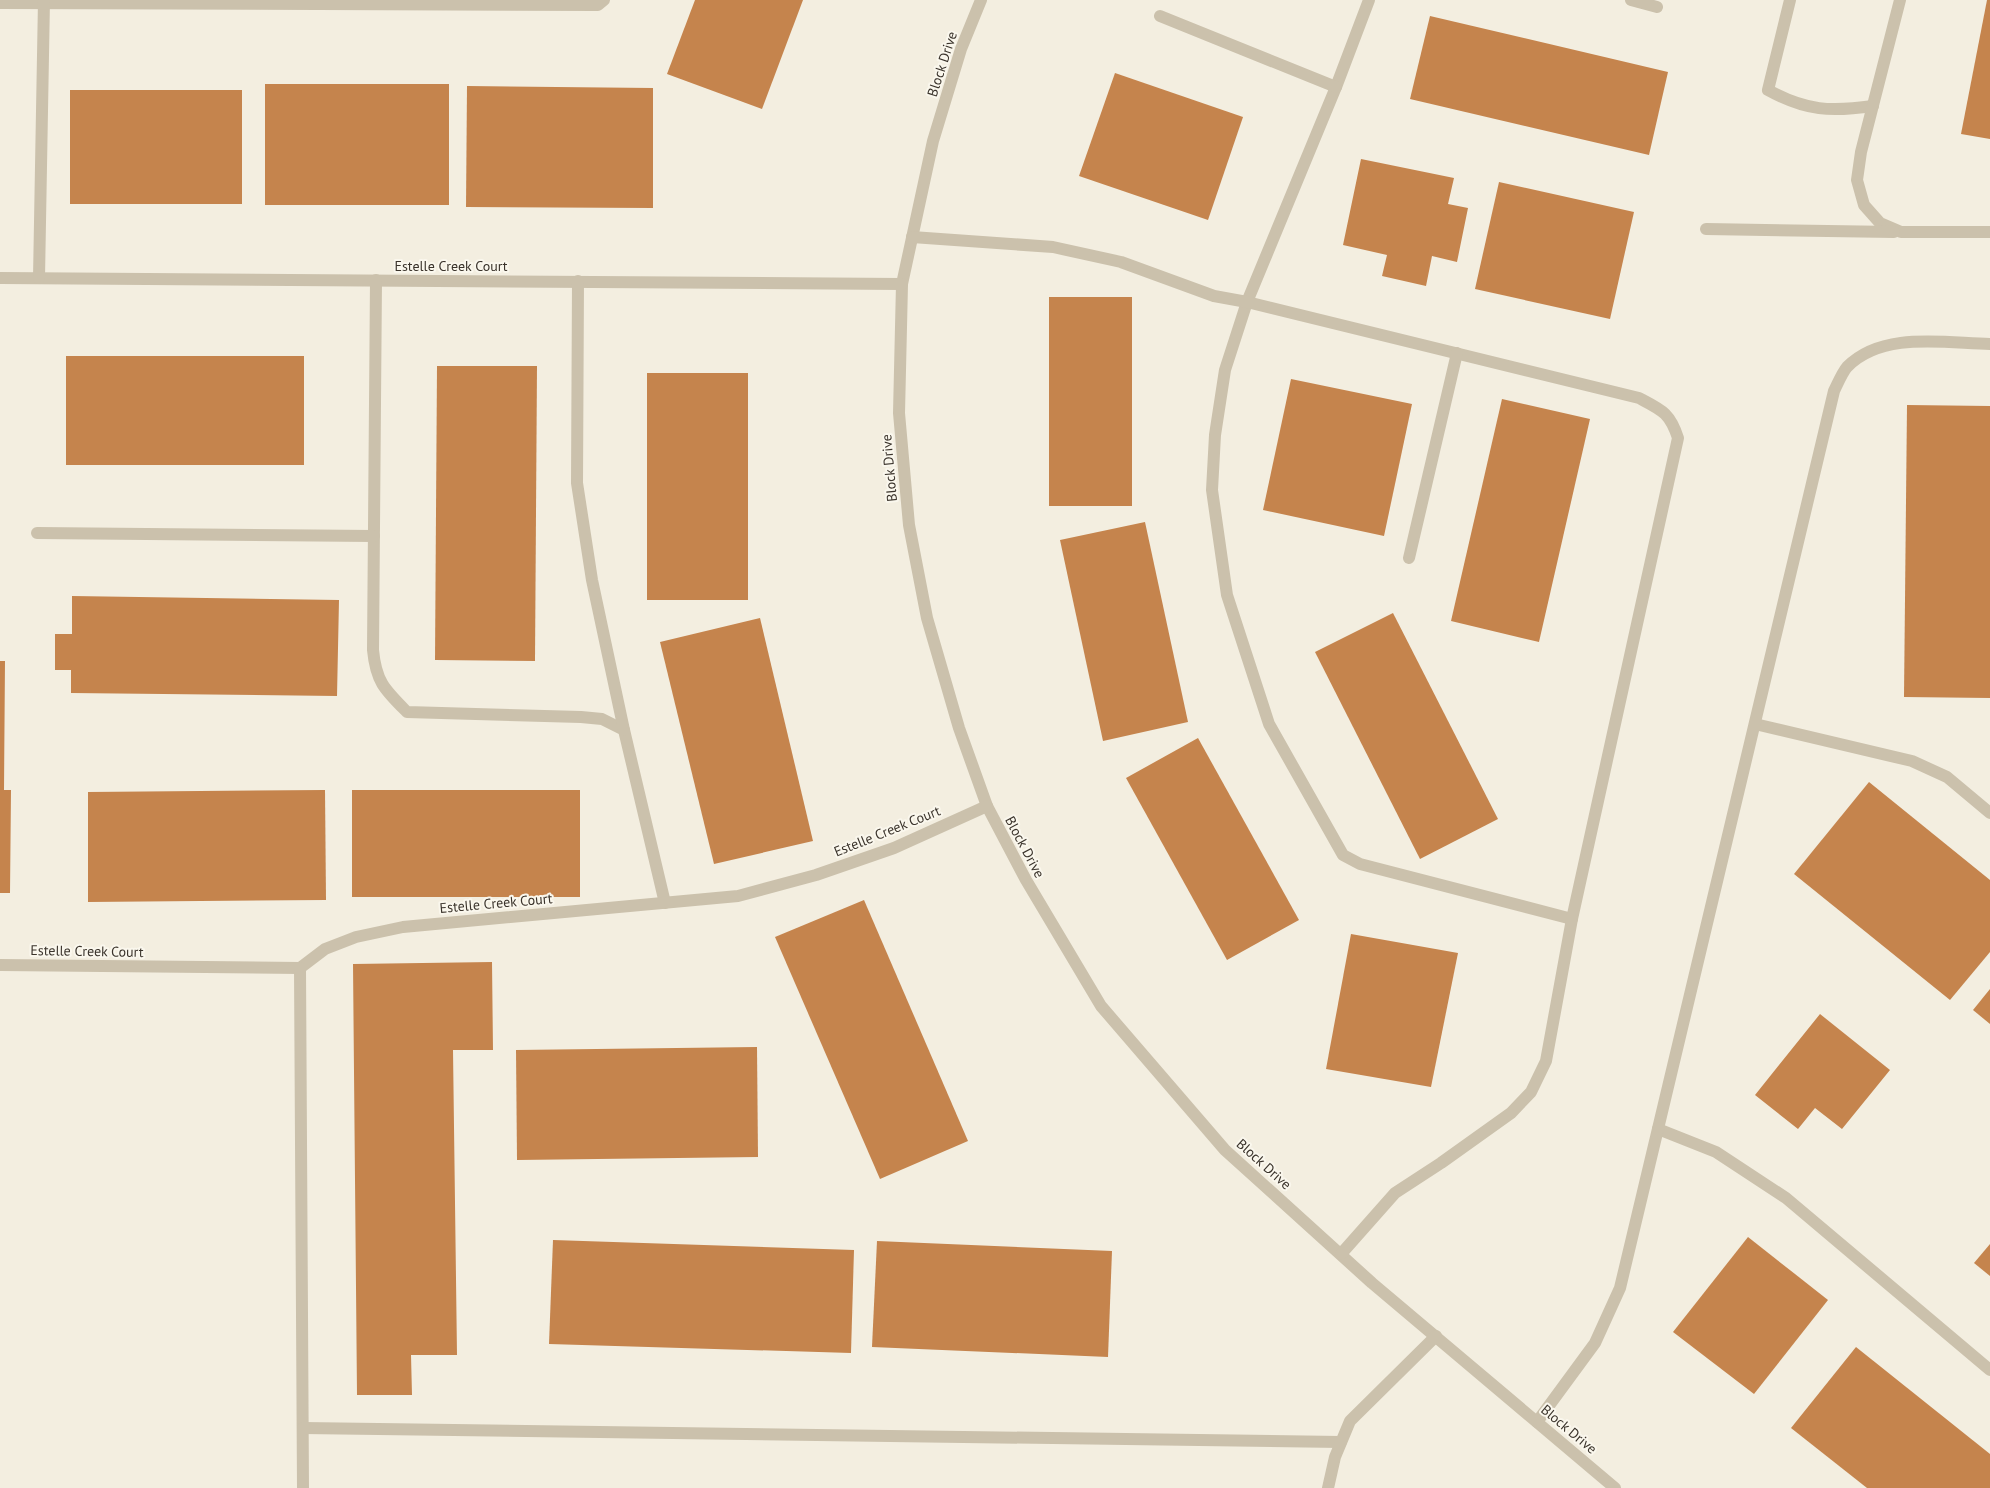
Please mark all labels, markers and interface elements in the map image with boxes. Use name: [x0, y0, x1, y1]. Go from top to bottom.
street label: Block Drive: [923, 29, 961, 99]
street label: Estelle Creek Court: [394, 257, 508, 275]
street label: Block Drive: [877, 434, 901, 502]
street label: Estelle Creek Court: [831, 801, 943, 861]
street label: Block Drive: [1001, 813, 1049, 881]
street label: Estelle Creek Court: [439, 889, 553, 917]
street label: Estelle Creek Court: [30, 941, 144, 961]
street label: Block Drive: [1233, 1135, 1295, 1193]
street label: Block Drive: [1537, 1400, 1601, 1458]

